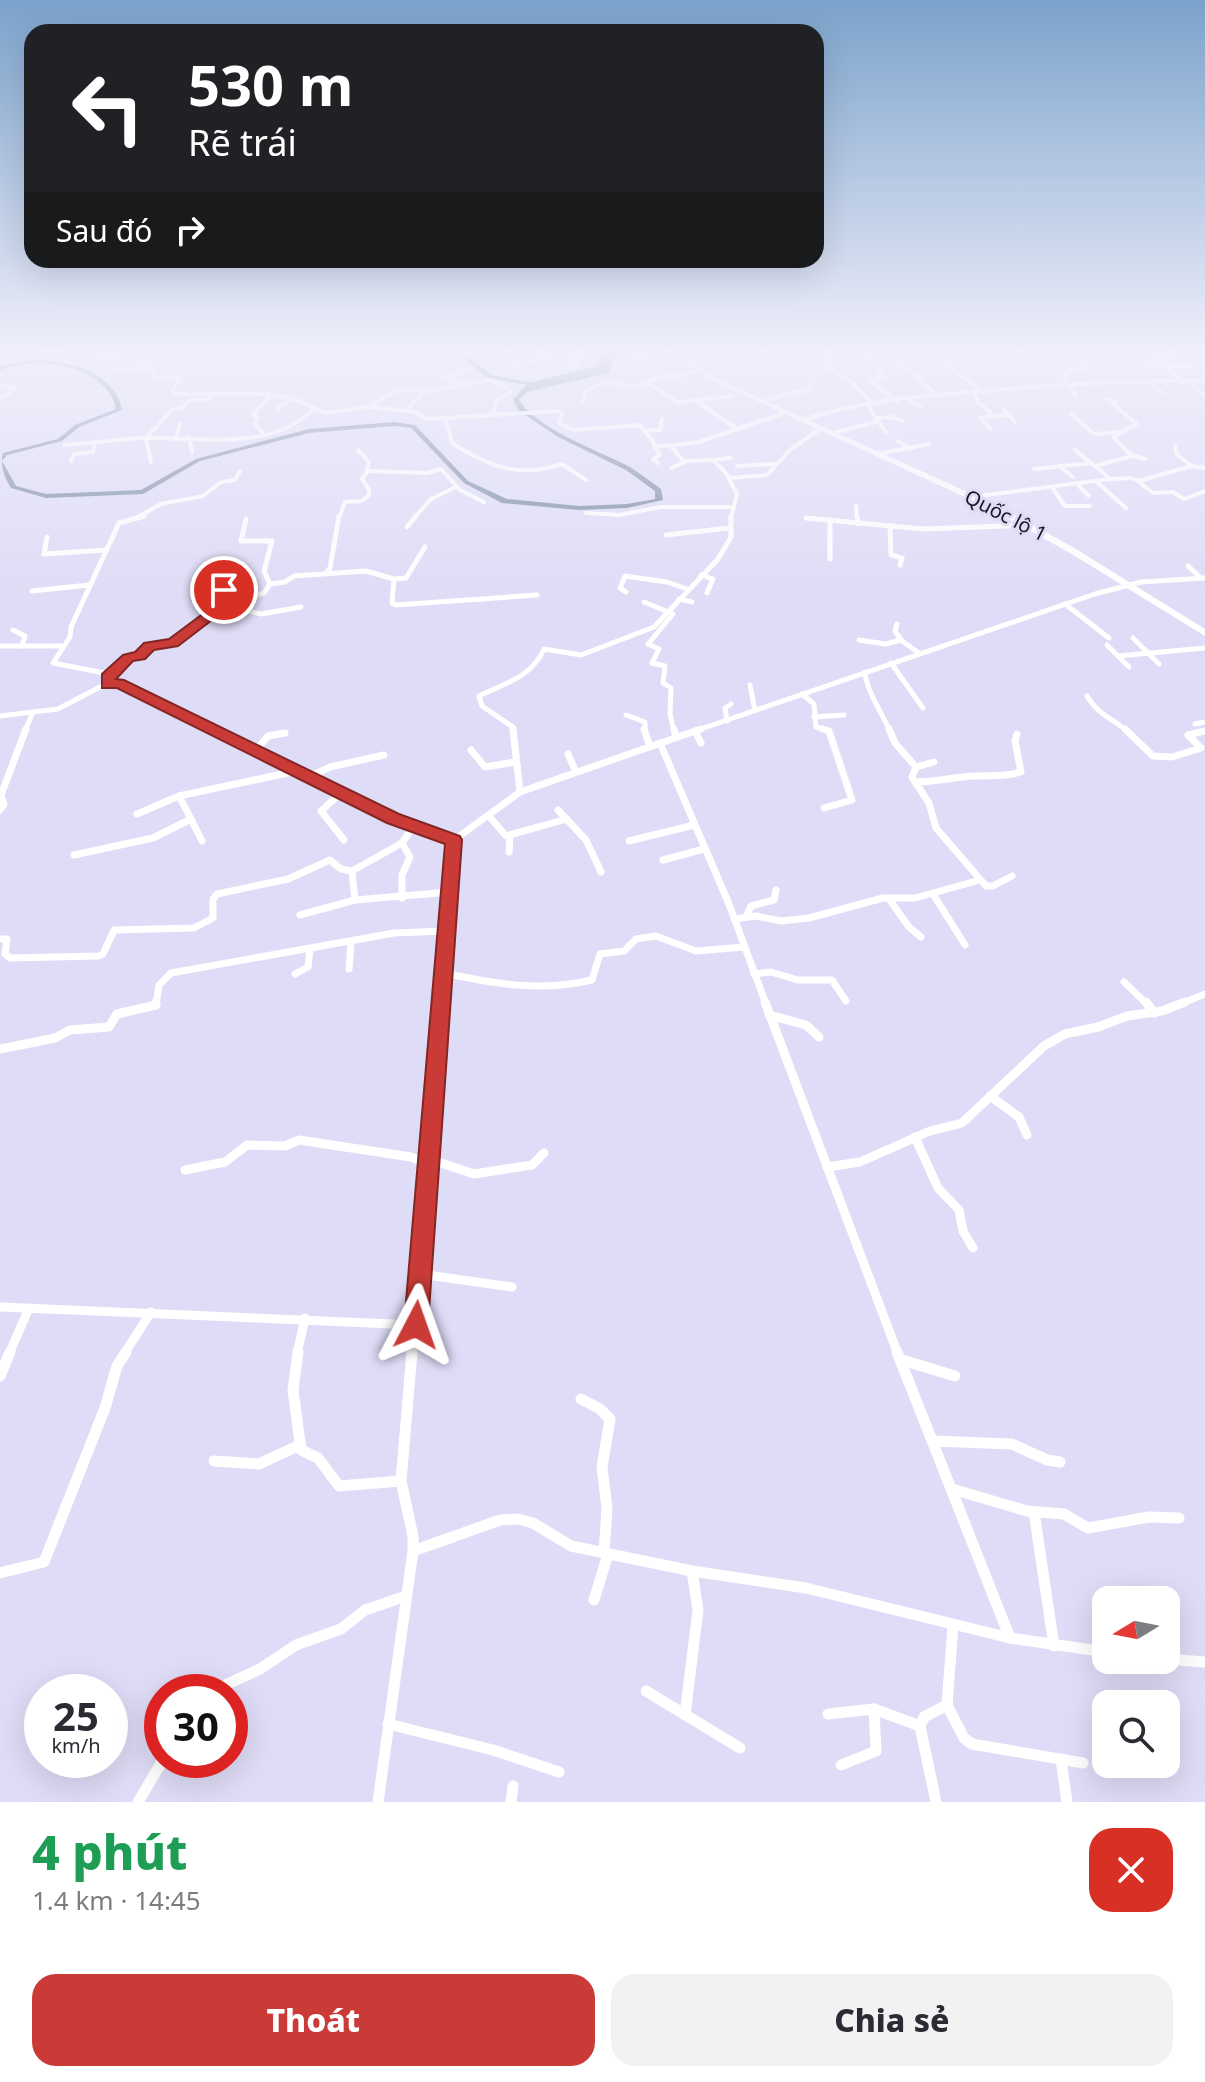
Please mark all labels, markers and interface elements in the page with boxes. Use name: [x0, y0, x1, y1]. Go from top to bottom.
text: 530 m: [188, 46, 353, 122]
icon: left: [56, 56, 160, 160]
text: Rẽ trái: [188, 118, 297, 167]
icon: right: [168, 208, 212, 252]
text: Sau đó: [56, 210, 152, 251]
street label: Quốc lộ 1: [960, 483, 1052, 547]
pin: [190, 556, 258, 624]
icon: arrive: [202, 568, 246, 612]
position arrow: [374, 1283, 458, 1367]
north arrow: [1092, 1586, 1180, 1674]
map controls: [1092, 1586, 1180, 1778]
speed limit sign: 30: [144, 1674, 248, 1778]
text: 25: [53, 1688, 99, 1743]
button: search: [1092, 1690, 1180, 1778]
text: km/h: [51, 1732, 101, 1759]
text: 4 phút: [32, 1819, 187, 1884]
button: close: [1089, 1828, 1173, 1912]
text: 1.4 km · 14:45: [32, 1882, 201, 1918]
button: Thoát: [32, 1974, 595, 2066]
button: Chia sẻ: [611, 1974, 1173, 2066]

